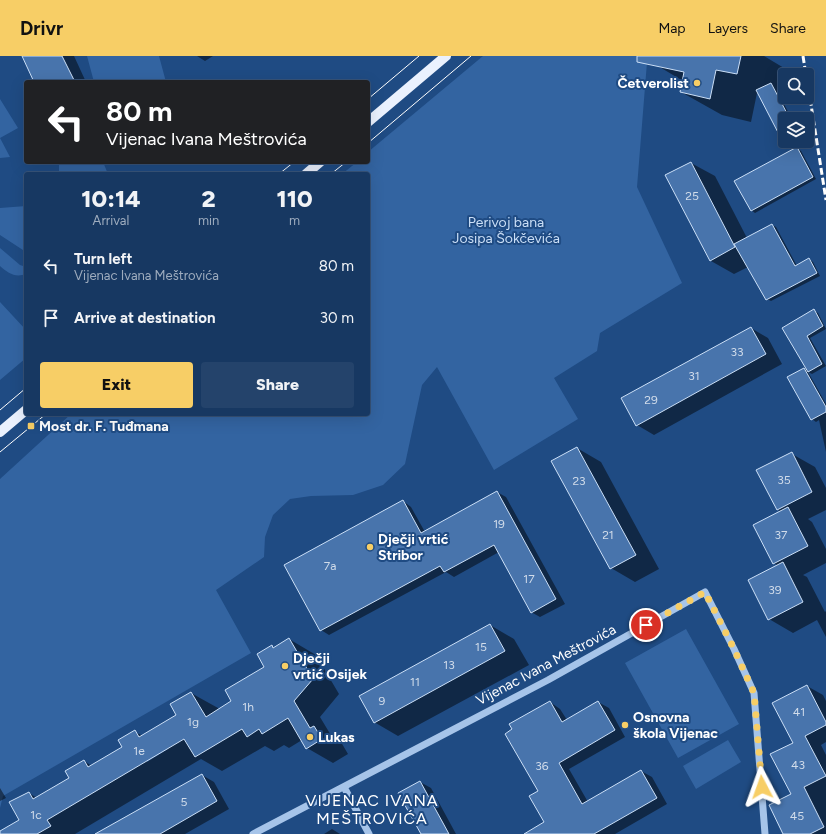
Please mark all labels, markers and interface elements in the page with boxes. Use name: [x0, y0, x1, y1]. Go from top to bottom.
text: Drivr: [20, 17, 63, 40]
text: Map: [658, 20, 686, 37]
text: Layers: [708, 20, 748, 37]
text: Share: [770, 20, 806, 37]
map controls: [778, 68, 814, 148]
button: search: [778, 68, 814, 104]
place label: Četverolist: [617, 75, 689, 92]
marker: Četverolist: [692, 78, 702, 88]
text: 80 m: [106, 94, 172, 128]
icon: left: [40, 96, 92, 148]
button: layers: [778, 112, 814, 148]
text: Vijenac Ivana Meštrovića: [106, 128, 307, 150]
text: 10:14: [81, 184, 141, 213]
text: 2: [201, 184, 216, 213]
text: 110: [277, 184, 313, 213]
house number: 25: [685, 189, 699, 203]
text: Arrival: [93, 213, 129, 228]
text: min: [198, 213, 219, 228]
text: m: [289, 213, 300, 228]
park label: Perivoj bana Josipa Šokčevića: [452, 214, 560, 247]
text: Turn left: [74, 250, 132, 268]
icon: left: [40, 255, 62, 277]
text: 80 m: [319, 257, 354, 275]
text: Vijenac Ivana Meštrovića: [74, 268, 219, 283]
icon: arrive: [40, 307, 62, 329]
text: Arrive at destination: [74, 309, 215, 327]
text: 30 m: [320, 309, 354, 327]
house number: 33: [730, 345, 744, 359]
button: Exit: [40, 362, 193, 408]
button: Share: [201, 362, 354, 408]
house number: 31: [688, 369, 700, 383]
house number: 29: [644, 393, 658, 407]
place label: Most dr. F. Tuđmana: [39, 418, 169, 435]
marker: Most dr. F. Tuđmana: [26, 421, 36, 431]
house number: 35: [777, 473, 791, 487]
house number: 23: [572, 474, 586, 488]
house number: 19: [493, 517, 505, 531]
house number: 21: [602, 528, 614, 542]
house number: 37: [775, 528, 788, 542]
place label: Dječji vrtić Stribor: [378, 531, 449, 564]
marker: Dječji vrtić Stribor: [365, 542, 375, 552]
house number: 7a: [324, 559, 336, 573]
house number: 17: [523, 572, 535, 586]
house number: 39: [768, 583, 782, 597]
pin: [629, 608, 663, 642]
icon: arrive: [635, 614, 657, 636]
street label: Vijenac Ivana Meštrovića: [473, 621, 619, 709]
house number: 15: [475, 640, 487, 654]
place label: Dječji vrtić Osijek: [293, 650, 367, 683]
house number: 13: [443, 658, 455, 672]
marker: Dječji vrtić Osijek: [280, 661, 290, 671]
house number: 11: [410, 675, 420, 689]
house number: 9: [379, 694, 386, 708]
house number: 1h: [242, 700, 254, 714]
house number: 41: [793, 705, 805, 719]
place label: Osnovna škola Vijenac: [633, 709, 718, 742]
house number: 1g: [187, 715, 199, 729]
marker: Osnovna škola Vijenac: [620, 720, 630, 730]
place label: Lukas: [318, 729, 355, 746]
marker: Lukas: [305, 732, 315, 742]
house number: 1e: [133, 744, 145, 758]
house number: 43: [791, 758, 805, 772]
house number: 36: [535, 759, 549, 773]
position arrow: [741, 766, 783, 808]
district label: VIJENAC IVANA MEŠTROVIĆA: [305, 791, 439, 828]
house number: 5: [181, 795, 188, 809]
house number: 1c: [30, 808, 42, 822]
house number: 45: [790, 809, 804, 823]

